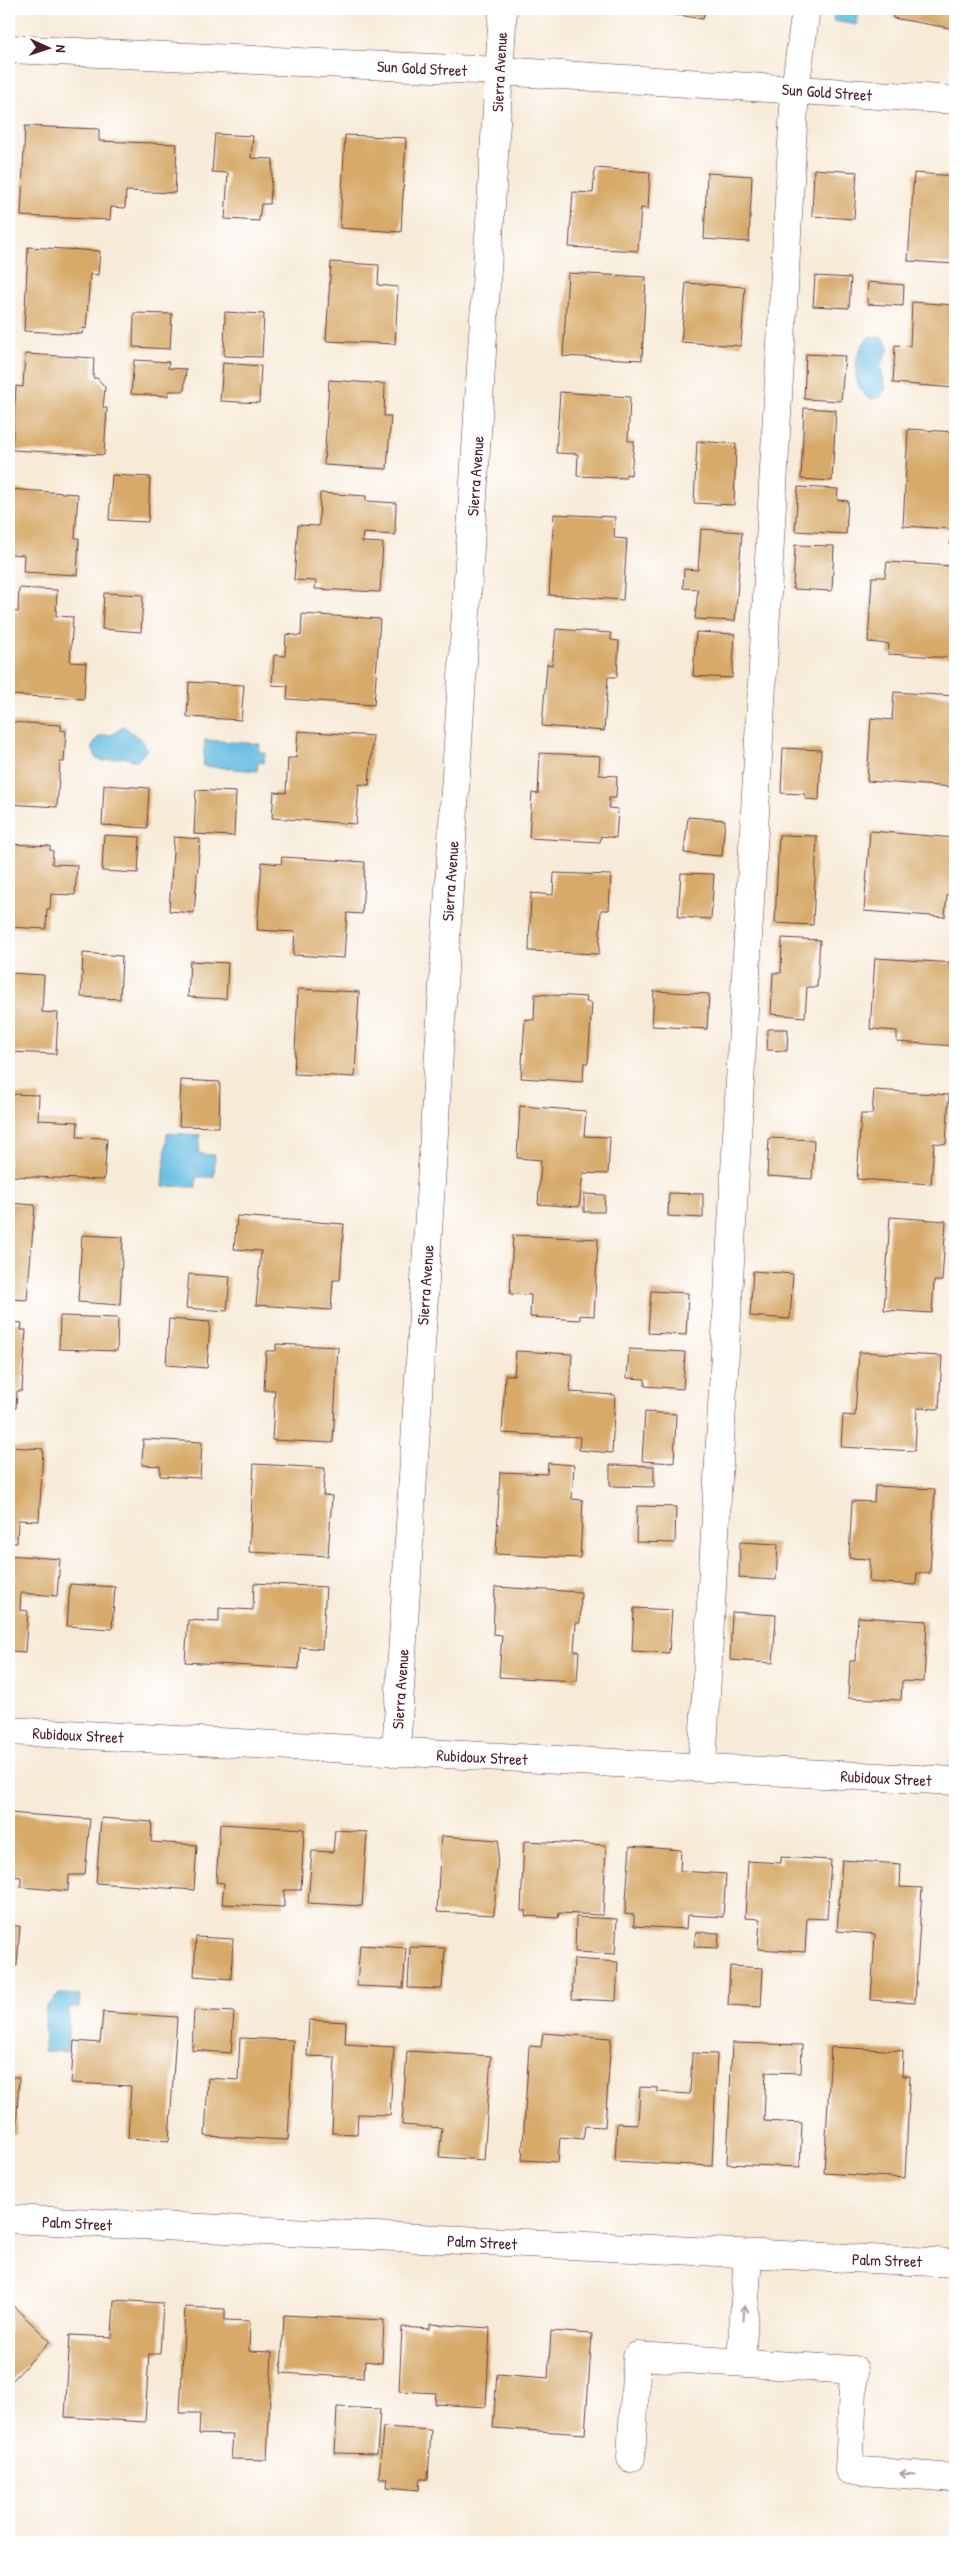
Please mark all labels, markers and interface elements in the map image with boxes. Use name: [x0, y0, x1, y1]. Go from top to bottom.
north arrow: [22, 22, 72, 72]
street label: Sierra Avenue: [486, 31, 512, 113]
text: N: [52, 44, 71, 53]
street label: Sun Gold Street: [376, 55, 468, 81]
street label: Sun Gold Street: [781, 78, 873, 106]
street label: Sierra Avenue: [461, 435, 489, 517]
street label: Sierra Avenue: [436, 840, 464, 922]
street label: Sierra Avenue: [411, 1244, 439, 1326]
street label: Sierra Avenue: [386, 1648, 414, 1730]
street label: Rubidoux Street: [32, 1722, 125, 1748]
street label: Rubidoux Street: [436, 1744, 529, 1770]
street label: Rubidoux Street: [840, 1765, 933, 1791]
street label: Palm Street: [41, 2210, 113, 2236]
street label: Palm Street: [446, 2229, 518, 2255]
street label: Palm Street: [852, 2248, 923, 2272]
one-way arrow: [740, 2305, 749, 2321]
one-way arrow: [899, 2469, 915, 2479]

